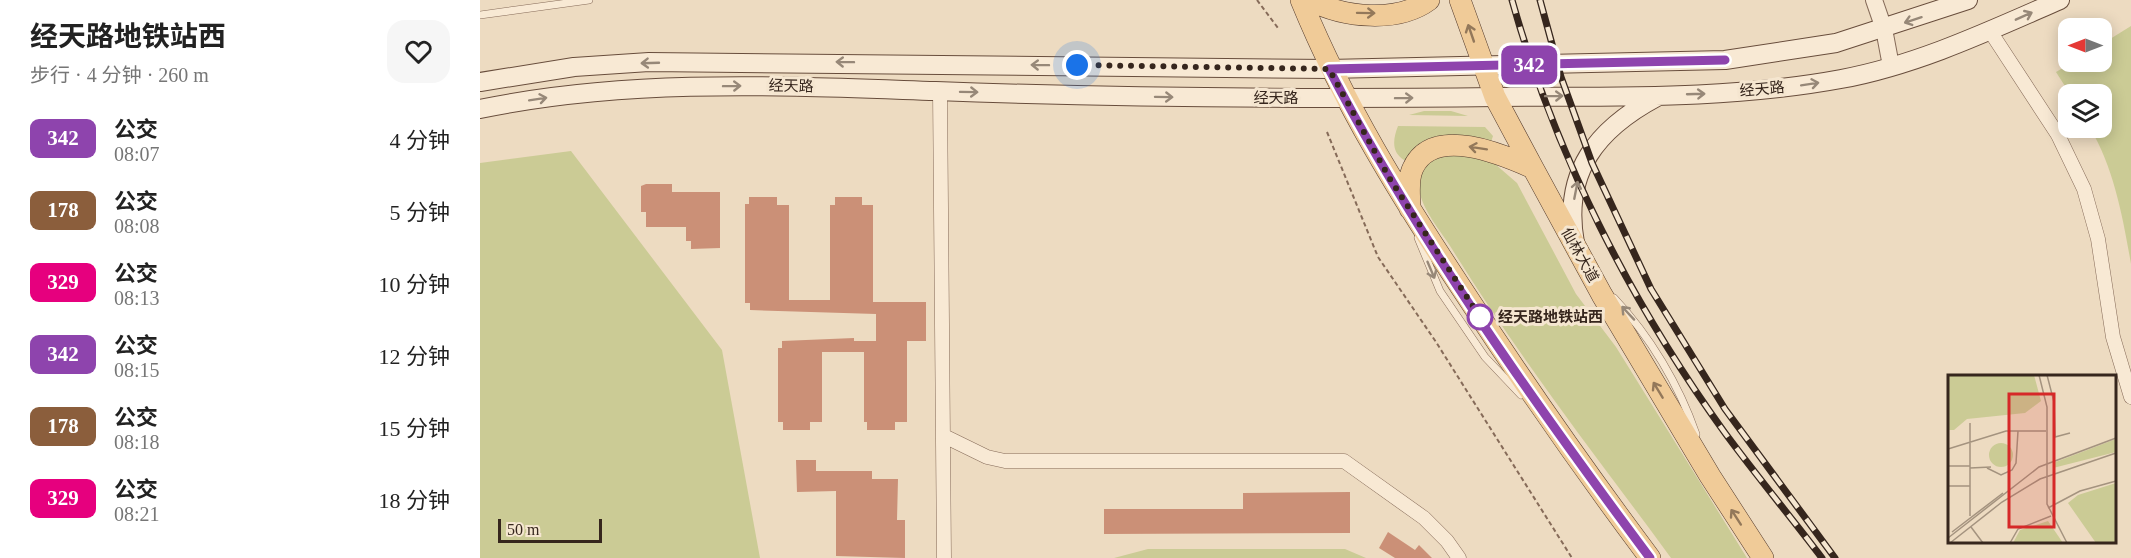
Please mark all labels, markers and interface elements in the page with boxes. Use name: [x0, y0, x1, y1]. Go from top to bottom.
one-way arrow: [1356, 8, 1376, 19]
one-way arrow: [2015, 9, 2033, 21]
one-way arrow: [1904, 15, 1923, 26]
north arrow: [2058, 18, 2112, 72]
map controls: [2058, 18, 2112, 138]
button: heart: [387, 20, 450, 83]
text: 经天路地铁站西: [30, 21, 226, 52]
one-way arrow: [1465, 24, 1476, 43]
line badge: 342: [1494, 46, 1564, 84]
your location: [1062, 50, 1092, 80]
text: 342: [1513, 53, 1545, 77]
one-way arrow: [836, 56, 856, 68]
one-way arrow: [641, 57, 661, 68]
one-way arrow: [1030, 59, 1050, 71]
text: 步行 · 4 分钟 · 260 m: [30, 64, 209, 86]
street label: 经天路: [768, 78, 814, 94]
one-way arrow: [1800, 78, 1820, 89]
street label: 经天路: [1739, 79, 1785, 99]
one-way arrow: [721, 80, 741, 92]
button: layers: [2058, 84, 2112, 138]
one-way arrow: [958, 86, 978, 98]
one-way arrow: [1686, 88, 1706, 99]
street label: 经天路: [1253, 90, 1299, 106]
one-way arrow: [1543, 90, 1563, 102]
one-way arrow: [1153, 91, 1173, 102]
one-way arrow: [1393, 92, 1413, 104]
one-way arrow: [527, 93, 547, 104]
text: 公交: [114, 117, 158, 142]
text: 342: [47, 126, 79, 150]
text: 4 分钟: [389, 128, 450, 153]
one-way arrow: [1469, 142, 1489, 153]
text: 08:07: [114, 143, 160, 165]
one-way arrow: [1571, 181, 1582, 200]
text: 公交: [114, 189, 158, 214]
text: 178: [47, 198, 79, 222]
text: 5 分钟: [389, 200, 450, 225]
text: 08:08: [114, 215, 160, 237]
street label: 仙林大道: [1558, 224, 1602, 285]
text: 公交: [114, 261, 158, 286]
one-way arrow: [1427, 261, 1438, 279]
text: 329: [47, 270, 79, 294]
text: 10 分钟: [378, 272, 450, 297]
text: 08:13: [114, 287, 160, 309]
marker: 经天路地铁站西: [1467, 304, 1493, 330]
one-way arrow: [1621, 306, 1635, 321]
place label: 经天路地铁站西: [1498, 309, 1603, 325]
text: 公交: [114, 333, 158, 358]
text: 342: [47, 342, 79, 366]
text: 12 分钟: [378, 344, 450, 369]
text: 08:15: [114, 359, 160, 381]
inset map: [1948, 375, 2116, 543]
one-way arrow: [1652, 382, 1664, 399]
text: 公交: [114, 405, 158, 430]
text: 178: [47, 414, 79, 438]
text: 15 分钟: [378, 416, 450, 441]
text: 08:18: [114, 431, 160, 453]
text: 公交: [114, 477, 158, 502]
text: 329: [47, 486, 79, 510]
text: 18 分钟: [378, 488, 450, 513]
text: 08:21: [114, 503, 160, 525]
one-way arrow: [1730, 509, 1742, 526]
scale bar: [498, 516, 602, 544]
text: 50 m: [507, 521, 539, 538]

